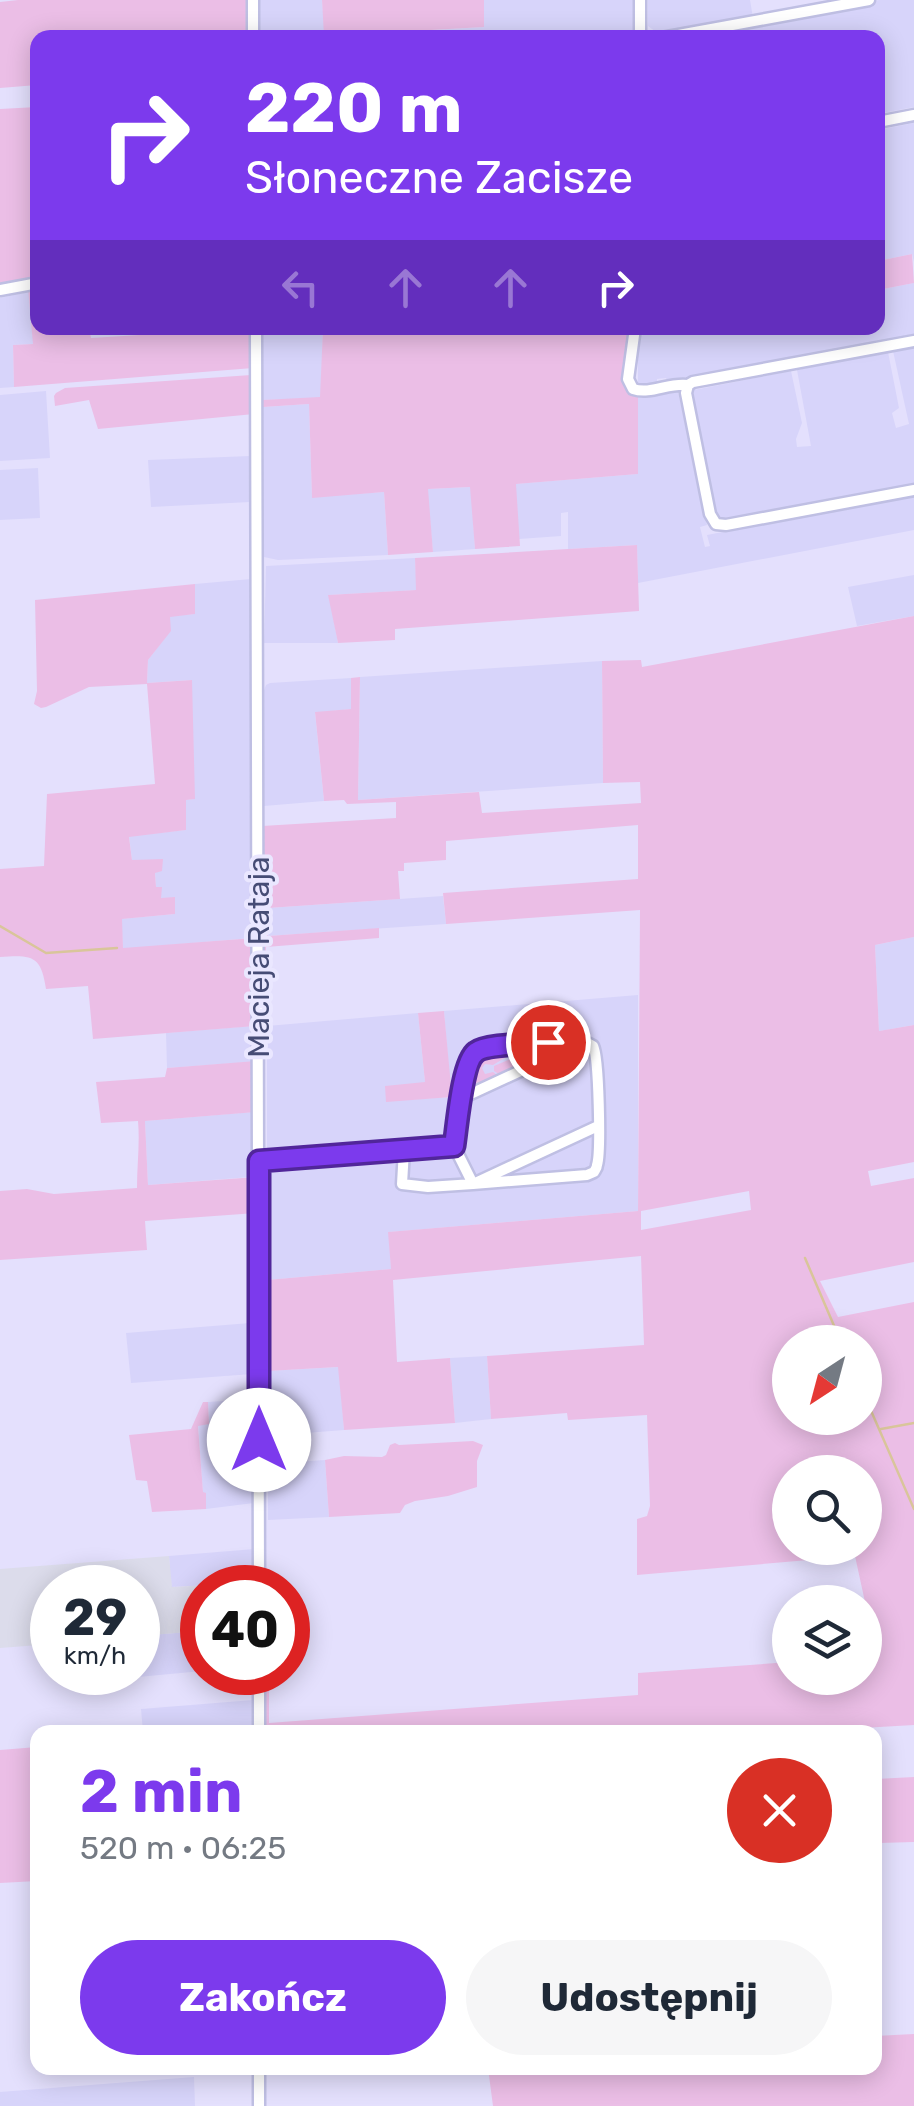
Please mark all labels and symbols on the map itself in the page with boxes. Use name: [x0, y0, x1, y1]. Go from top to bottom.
street label: Macieja Rataja: [241, 856, 277, 1058]
pin: [506, 1000, 591, 1085]
north arrow: [772, 1325, 882, 1435]
position arrow: [207, 1388, 311, 1492]
speed limit sign: 40: [180, 1565, 310, 1695]

